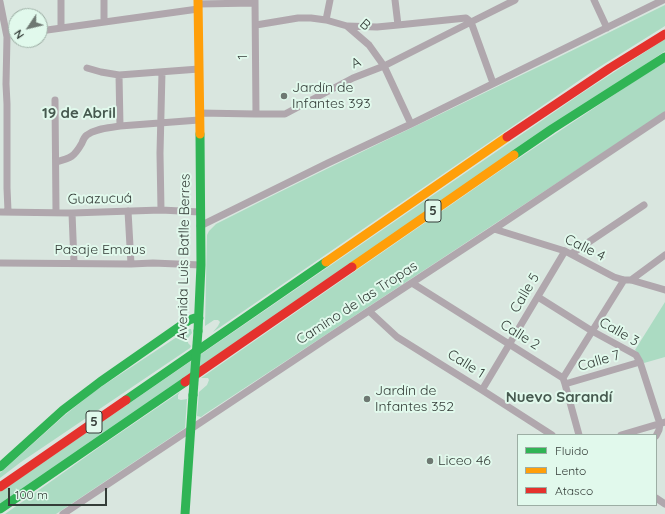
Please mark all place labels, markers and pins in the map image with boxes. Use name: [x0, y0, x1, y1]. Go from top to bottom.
place label: Jardín de Infantes 393: [292, 80, 371, 112]
marker: Jardín de Infantes 393: [279, 91, 289, 101]
place label: Jardín de Infantes 352: [375, 383, 454, 416]
marker: Jardín de Infantes 352: [362, 394, 372, 404]
place label: Liceo 46: [438, 453, 491, 469]
marker: Liceo 46: [425, 456, 435, 466]

